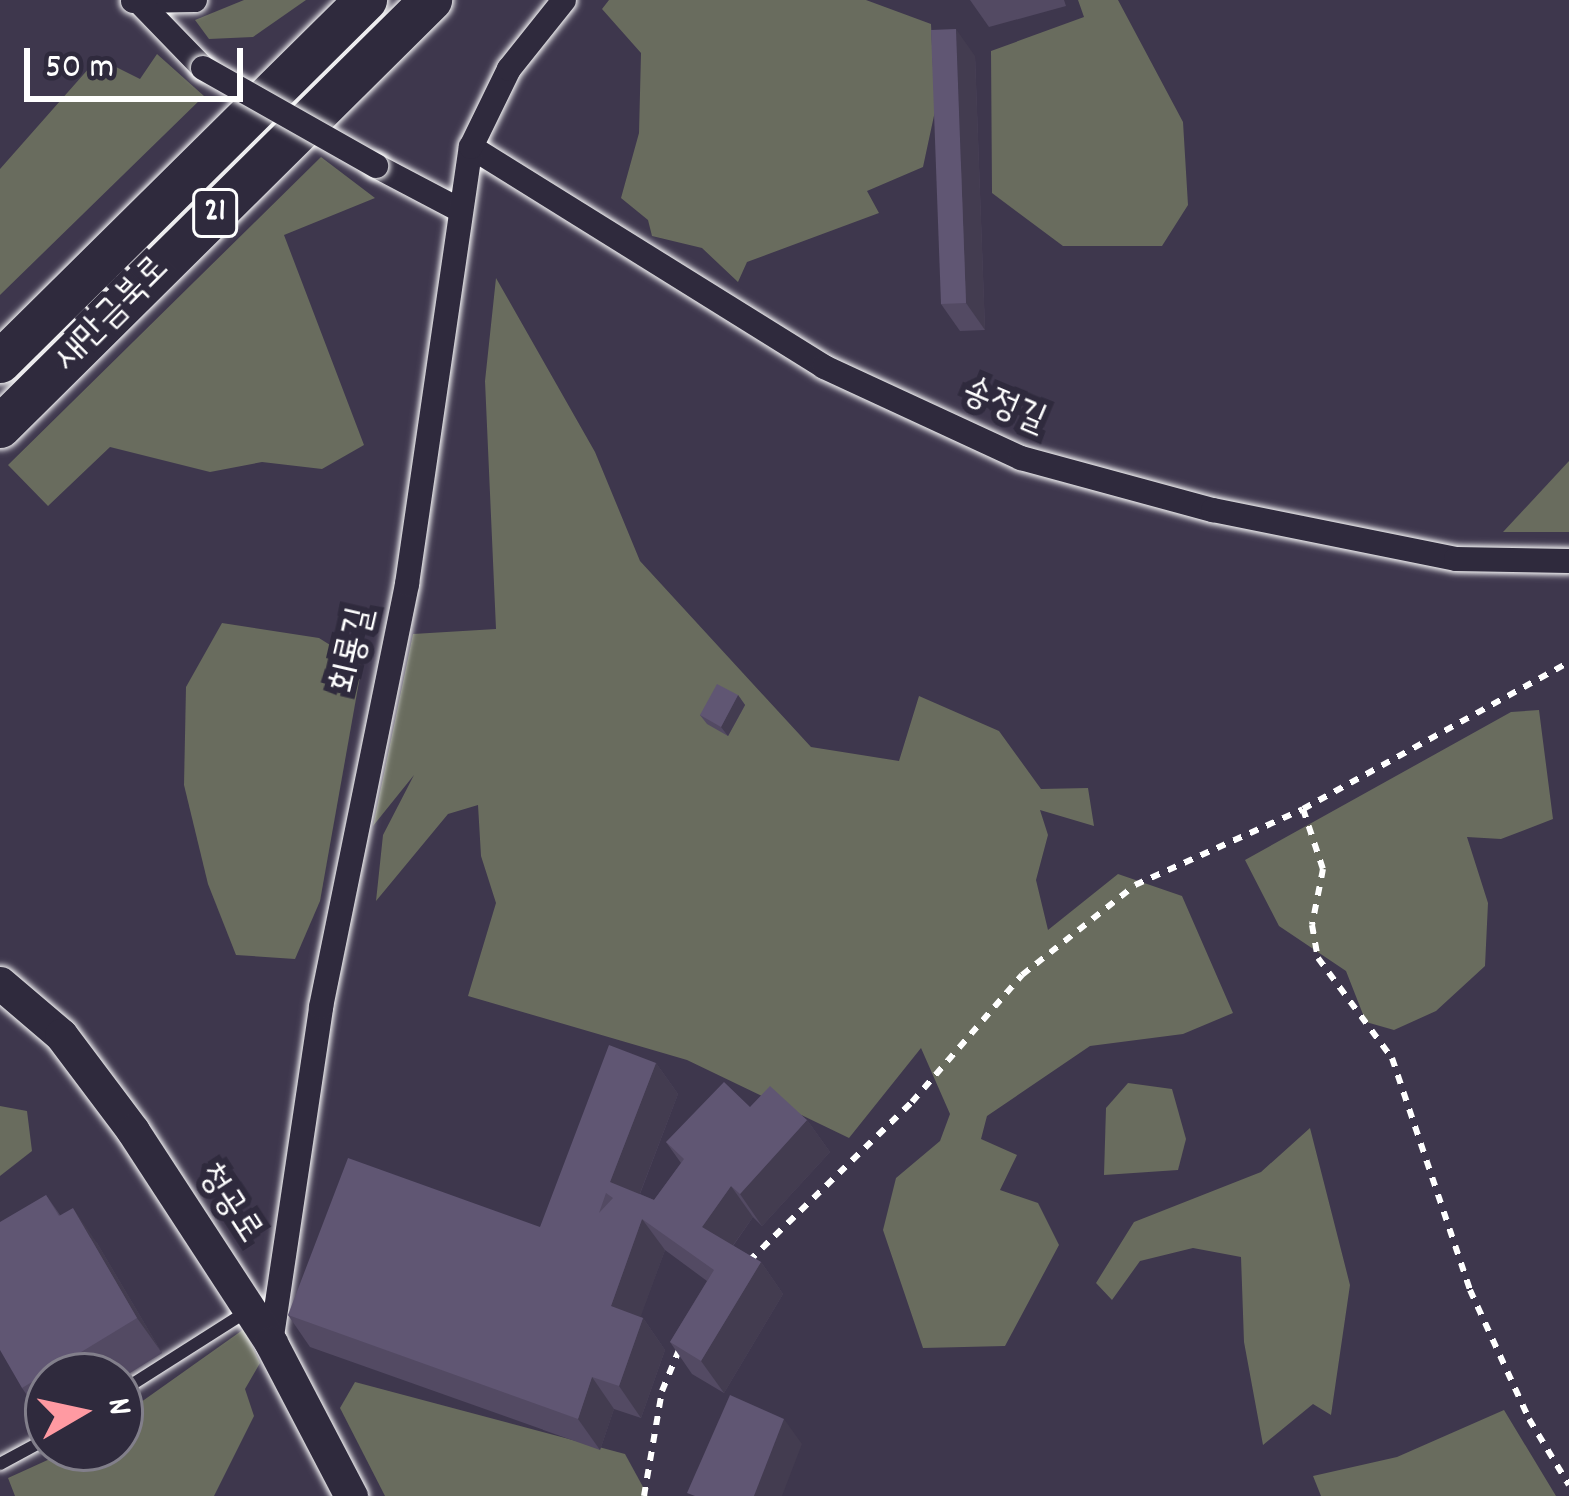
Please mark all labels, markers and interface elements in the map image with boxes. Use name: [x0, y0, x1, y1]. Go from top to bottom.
scale bar: [30, 24, 249, 98]
text: 50 m: [45, 43, 114, 95]
road number: 21: [191, 186, 239, 240]
street label: 새만금북로: [47, 249, 179, 381]
street label: 송정길: [955, 371, 1051, 445]
street label: 회룡길: [324, 604, 386, 698]
street label: 청공로: [186, 1156, 270, 1252]
north arrow: [24, 1352, 144, 1472]
text: N: [93, 1395, 142, 1418]

